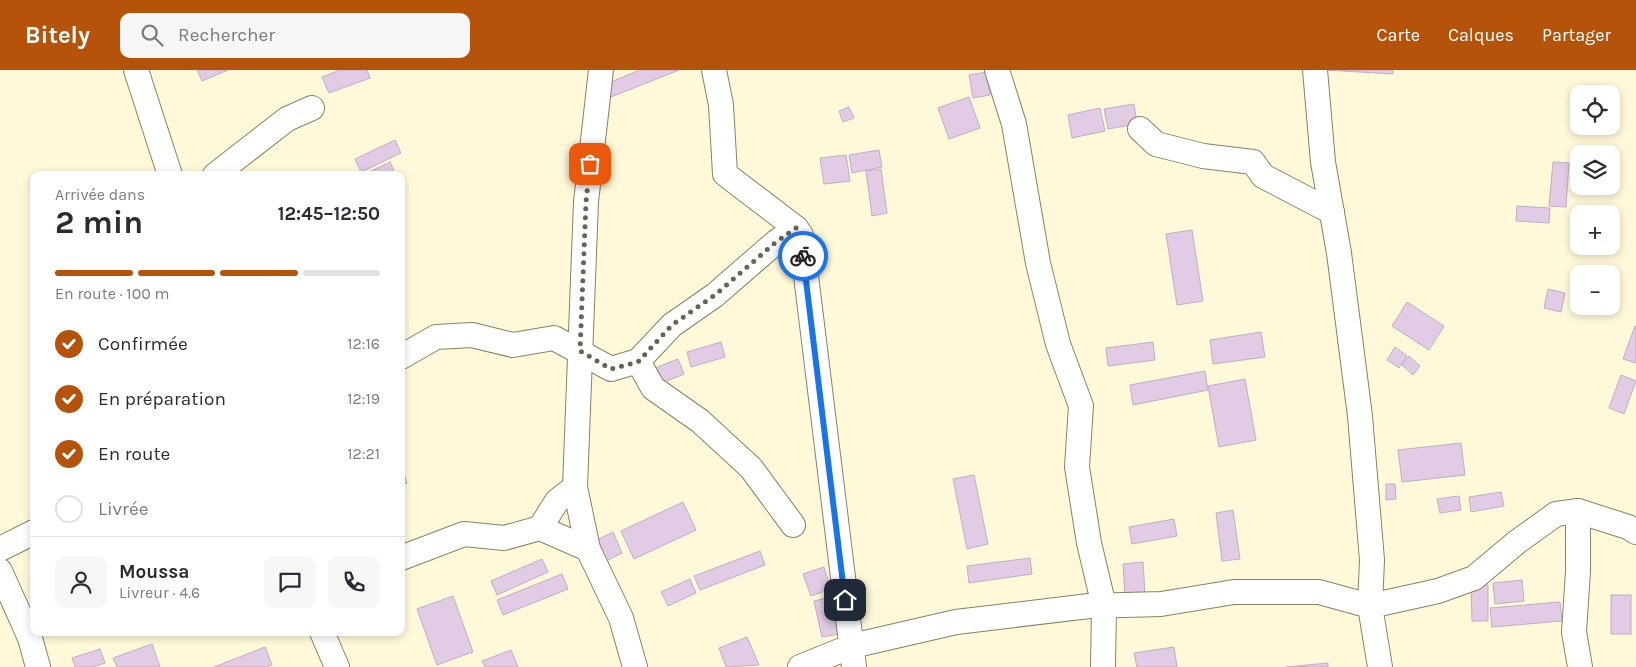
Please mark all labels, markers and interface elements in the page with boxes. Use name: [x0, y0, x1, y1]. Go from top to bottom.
search box: [120, 13, 470, 58]
text: Bitely: [25, 21, 90, 49]
icon: search: [138, 21, 166, 49]
text: Rechercher: [178, 24, 275, 46]
text: Carte: [1376, 24, 1420, 46]
text: Calques: [1448, 24, 1514, 46]
text: Partager: [1542, 24, 1611, 46]
map controls: [1570, 85, 1620, 315]
button: locate: [1570, 85, 1620, 135]
pin: [569, 143, 611, 185]
button: layers: [1570, 145, 1620, 195]
icon: bag: [576, 150, 604, 178]
text: Arrivée dans: [55, 185, 145, 204]
text: 12:45–12:50: [278, 203, 380, 225]
text: 2 min: [55, 204, 143, 241]
button: +: [1570, 205, 1620, 255]
courier: [778, 231, 828, 281]
icon: bike: [789, 242, 817, 270]
button: −: [1570, 265, 1620, 315]
text: En route · 100 m: [55, 284, 169, 303]
icon: check: [55, 330, 83, 358]
text: Confirmée: [98, 333, 188, 355]
text: 12:16: [347, 334, 380, 353]
icon: check: [55, 385, 83, 413]
text: En préparation: [98, 388, 226, 410]
text: 12:19: [347, 389, 380, 408]
icon: check: [55, 440, 83, 468]
text: En route: [98, 443, 170, 465]
text: 12:21: [347, 444, 380, 463]
text: Livrée: [98, 498, 148, 520]
button: person: [55, 556, 107, 608]
button: chat: [264, 556, 316, 608]
button: phone: [328, 556, 380, 608]
text: Moussa: [119, 561, 189, 583]
pin: [824, 579, 866, 621]
text: Livreur · 4.6: [119, 583, 200, 602]
icon: home: [831, 586, 859, 614]

